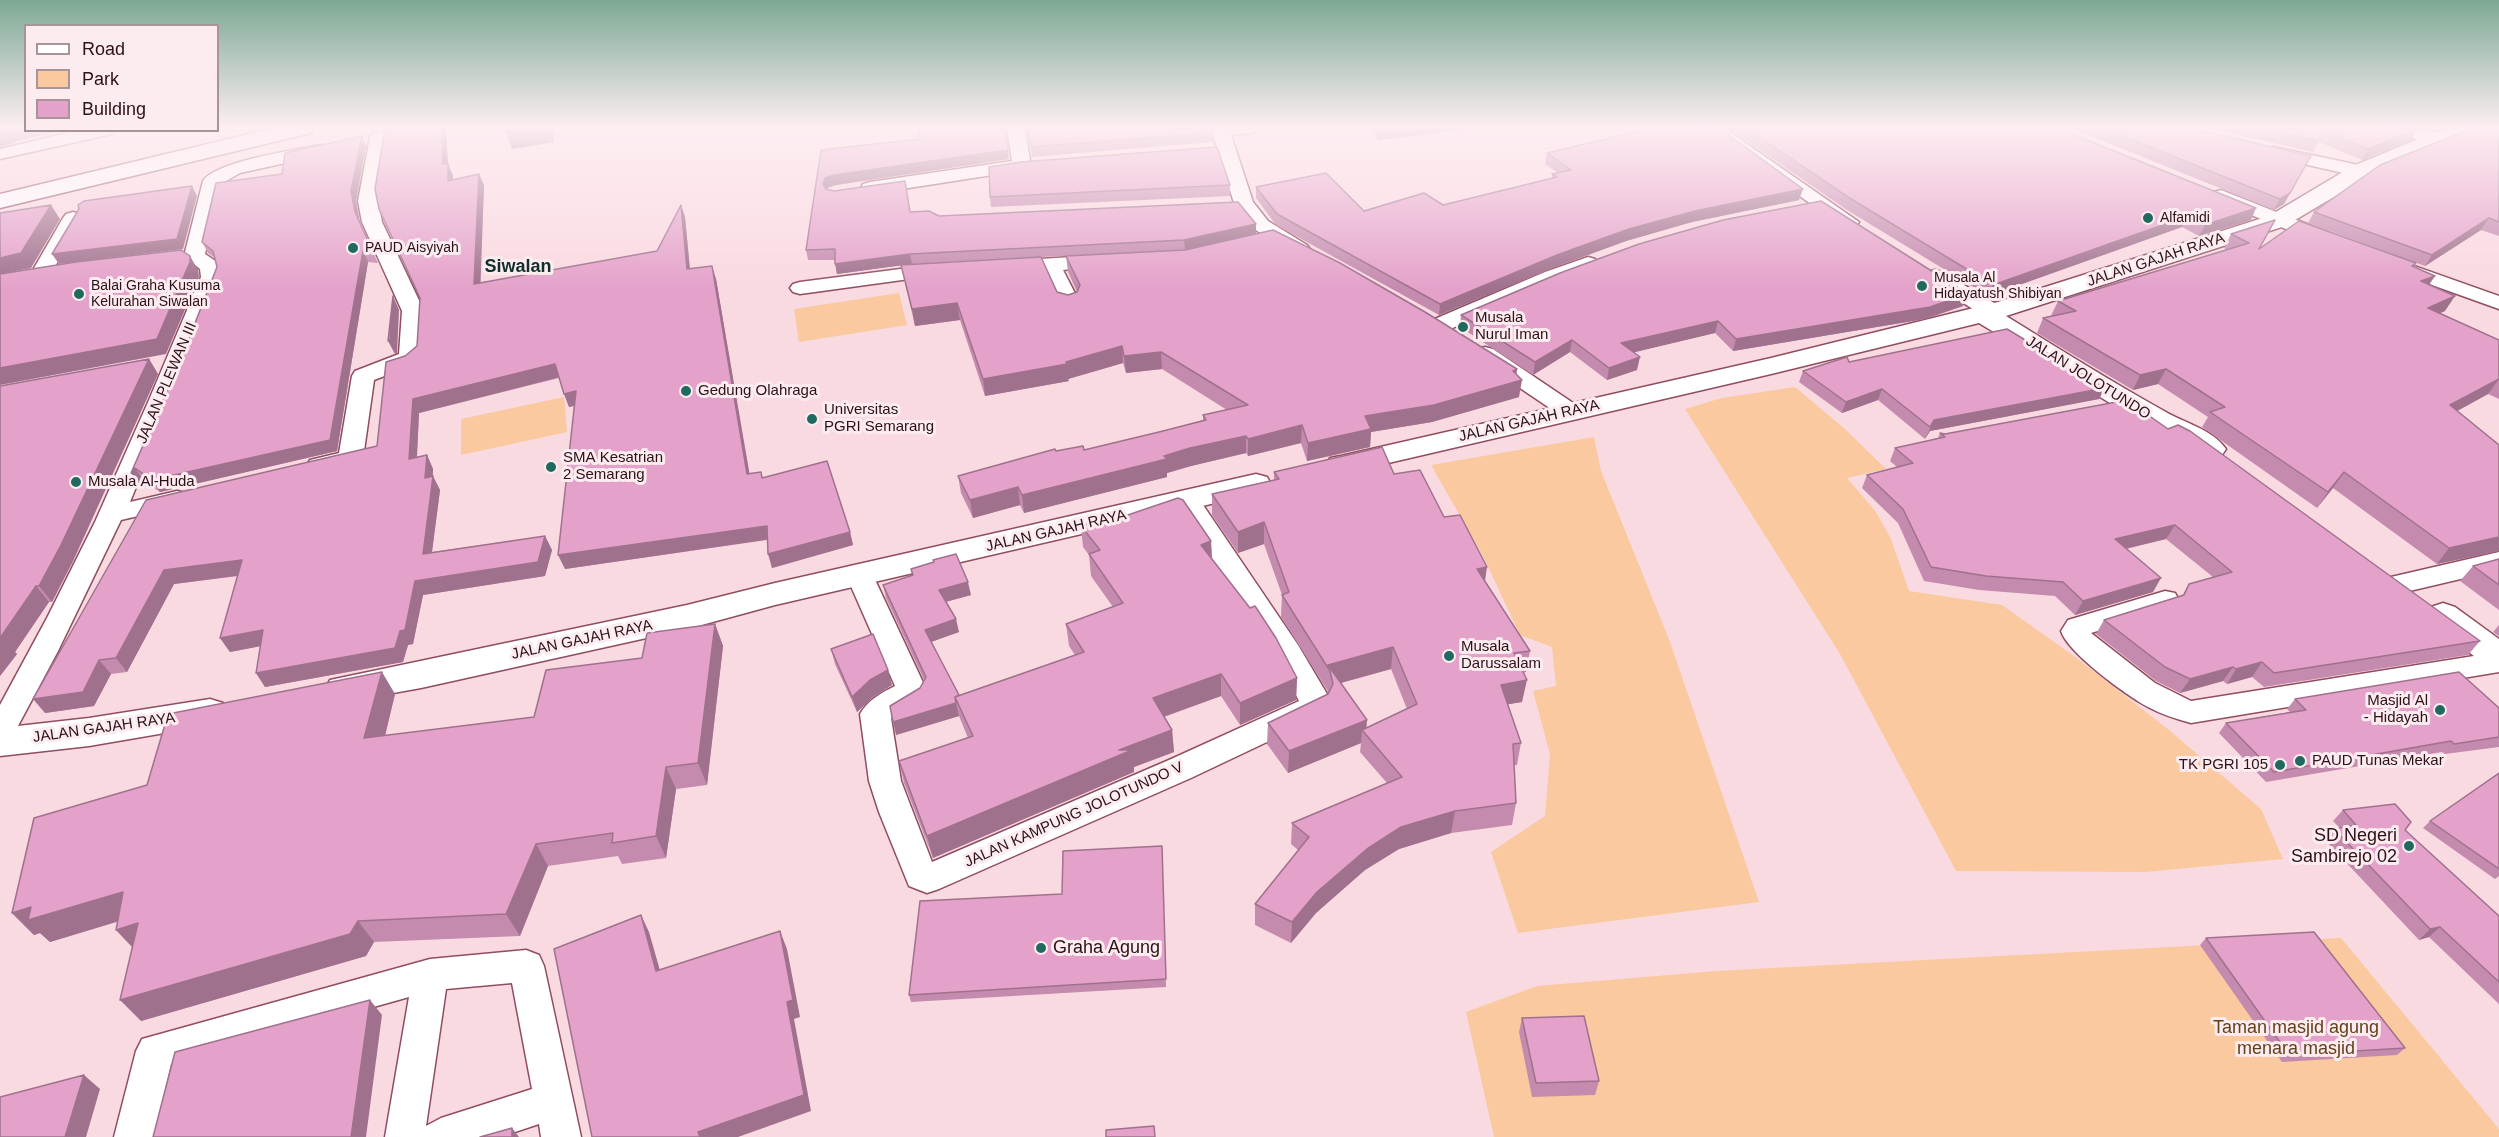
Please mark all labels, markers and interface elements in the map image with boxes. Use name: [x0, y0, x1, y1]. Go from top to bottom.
legend: [24, 24, 219, 132]
text: Road: [82, 39, 125, 59]
text: Park: [82, 69, 119, 89]
text: Building: [82, 99, 146, 119]
place label: Alfamidi: [2160, 210, 2210, 226]
marker: Alfamidi: [2141, 211, 2155, 225]
street label: JALAN GAJAH RAYA: [2085, 229, 2227, 291]
place label: PAUD Aisyiyah: [365, 240, 459, 256]
marker: PAUD Aisyiyah: [346, 241, 360, 255]
district label: Siwalan: [484, 256, 552, 278]
place label: Musala Al Hidayatush Shibiyan: [1934, 270, 2062, 302]
place label: Balai Graha Kusuma Kelurahan Siwalan: [91, 278, 220, 310]
marker: Musala Al Hidayatush Shibiyan: [1915, 279, 1929, 293]
marker: Balai Graha Kusuma Kelurahan Siwalan: [72, 287, 86, 301]
place label: Musala Nurul Iman: [1475, 309, 1548, 344]
street label: JALAN PLEWAN III: [133, 320, 201, 446]
marker: Musala Nurul Iman: [1456, 320, 1470, 334]
street label: JALAN JOLOTUNDO: [2022, 332, 2154, 424]
place label: Gedung Olahraga: [698, 382, 817, 400]
marker: Gedung Olahraga: [679, 384, 693, 398]
street label: JALAN GAJAH RAYA: [1457, 396, 1601, 446]
place label: Universitas PGRI Semarang: [824, 401, 934, 436]
marker: Universitas PGRI Semarang: [805, 412, 819, 426]
place label: SMA Kesatrian 2 Semarang: [563, 449, 663, 484]
marker: SMA Kesatrian 2 Semarang: [544, 460, 558, 474]
place label: Musala Al-Huda: [88, 473, 195, 491]
marker: Musala Al-Huda: [69, 475, 83, 489]
street label: JALAN GAJAH RAYA: [984, 506, 1128, 556]
street label: JALAN GAJAH RAYA: [510, 616, 654, 664]
place label: Musala Darussalam: [1461, 638, 1541, 673]
marker: Musala Darussalam: [1442, 649, 1456, 663]
place label: Masjid Al - Hidayah: [2364, 692, 2428, 727]
marker: Masjid Al - Hidayah: [2433, 703, 2447, 717]
street label: JALAN GAJAH RAYA: [32, 709, 176, 747]
place label: PAUD Tunas Mekar: [2312, 752, 2444, 770]
marker: PAUD Tunas Mekar: [2293, 754, 2307, 768]
place label: TK PGRI 105: [2179, 756, 2268, 774]
street label: JALAN KAMPUNG JOLOTUNDO V: [962, 758, 1186, 872]
marker: TK PGRI 105: [2273, 758, 2287, 772]
place label: SD Negeri Sambirejo 02: [2291, 825, 2397, 868]
marker: SD Negeri Sambirejo 02: [2402, 839, 2416, 853]
place label: Graha Agung: [1053, 937, 1160, 959]
marker: Graha Agung: [1034, 941, 1048, 955]
park label: Taman masjid agung menara masjid: [2213, 1017, 2379, 1060]

